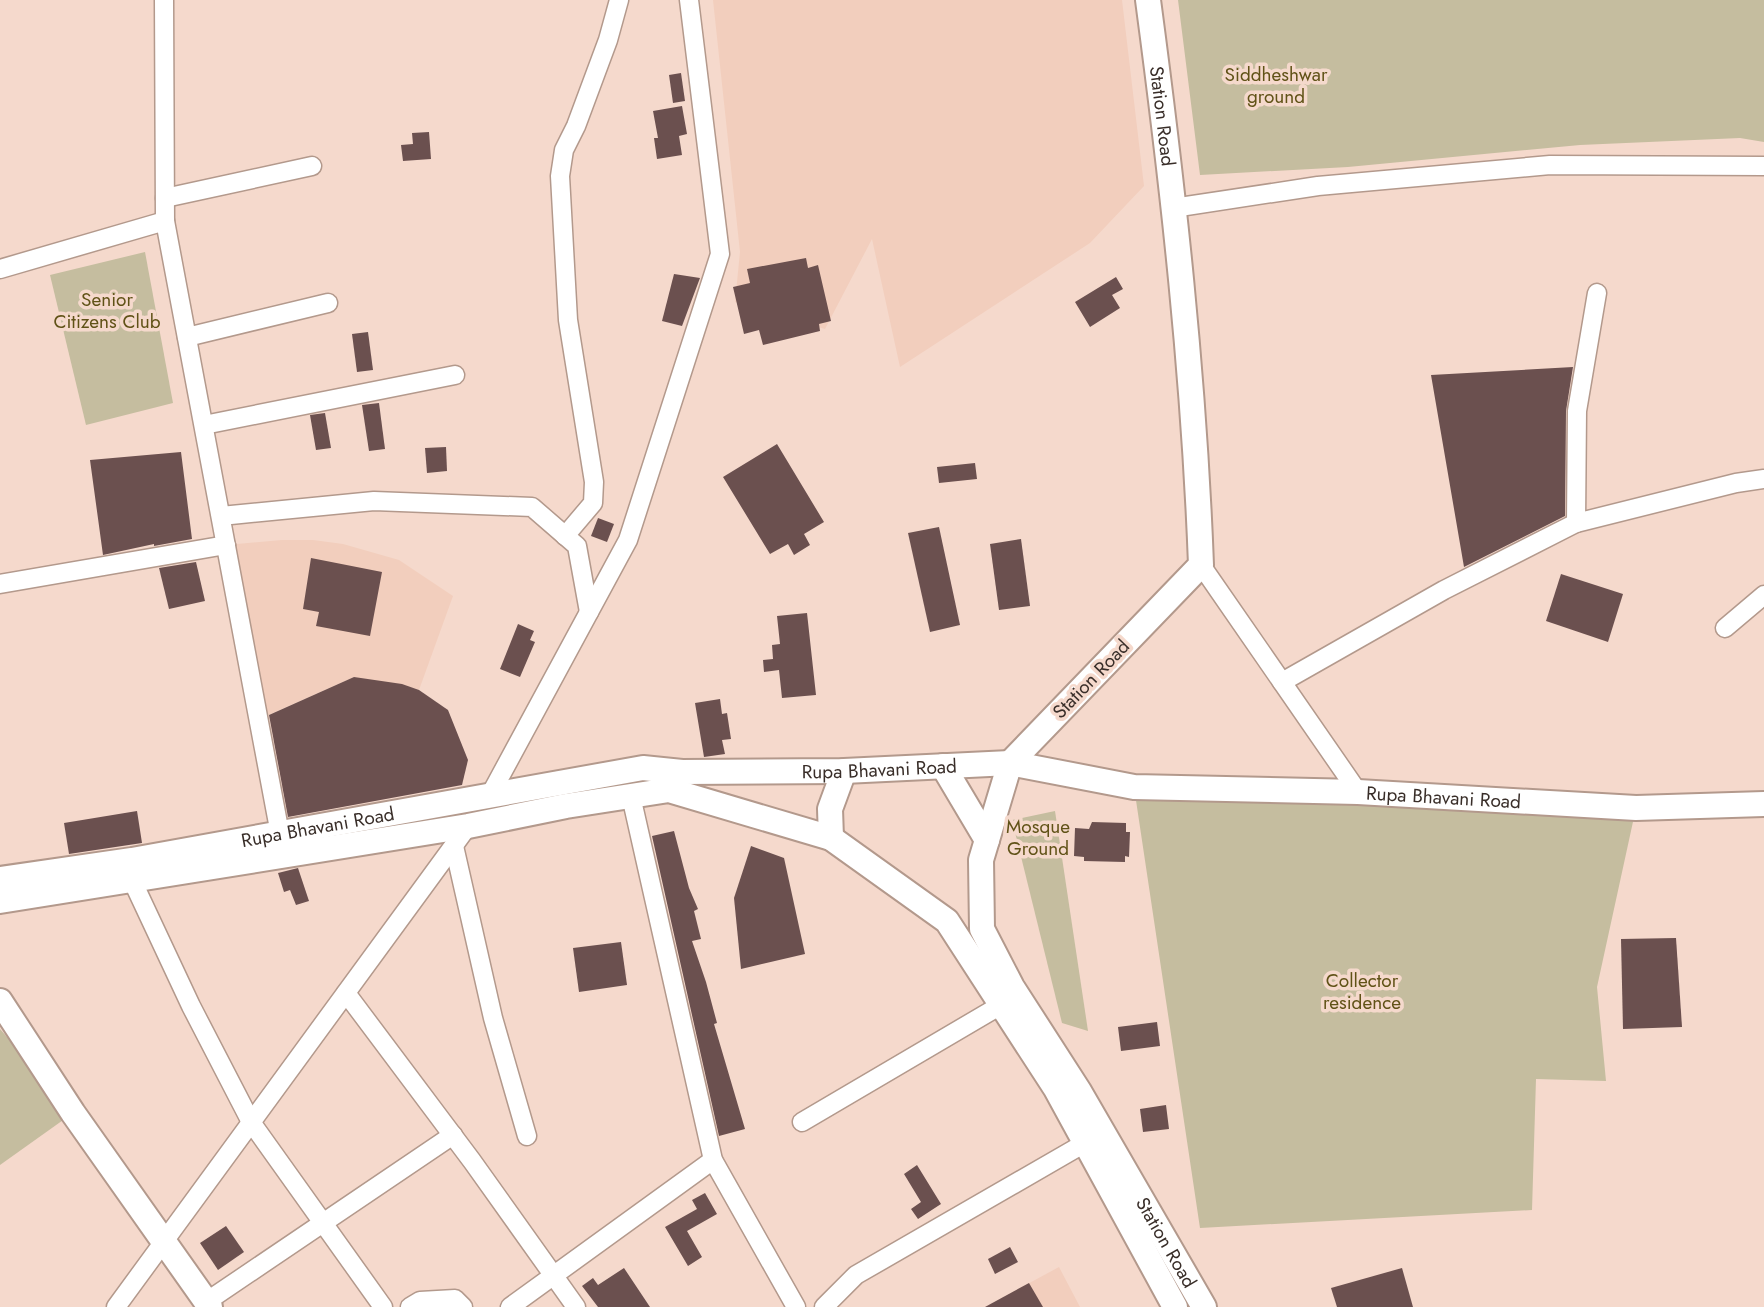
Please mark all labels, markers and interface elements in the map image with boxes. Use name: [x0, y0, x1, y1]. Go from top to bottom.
park label: Siddheshwar ground: [1225, 61, 1328, 110]
street label: Station Road: [1143, 64, 1182, 168]
park label: Senior Citizens Club: [53, 286, 161, 335]
street label: Station Road: [1046, 633, 1136, 725]
street label: Rupa Bhavani Road: [802, 752, 957, 785]
street label: Rupa Bhavani Road: [1365, 779, 1522, 815]
street label: Rupa Bhavani Road: [239, 800, 396, 854]
park label: Mosque Ground: [1006, 813, 1070, 862]
park label: Collector residence: [1323, 967, 1401, 1016]
street label: Station Road: [1130, 1192, 1204, 1293]

